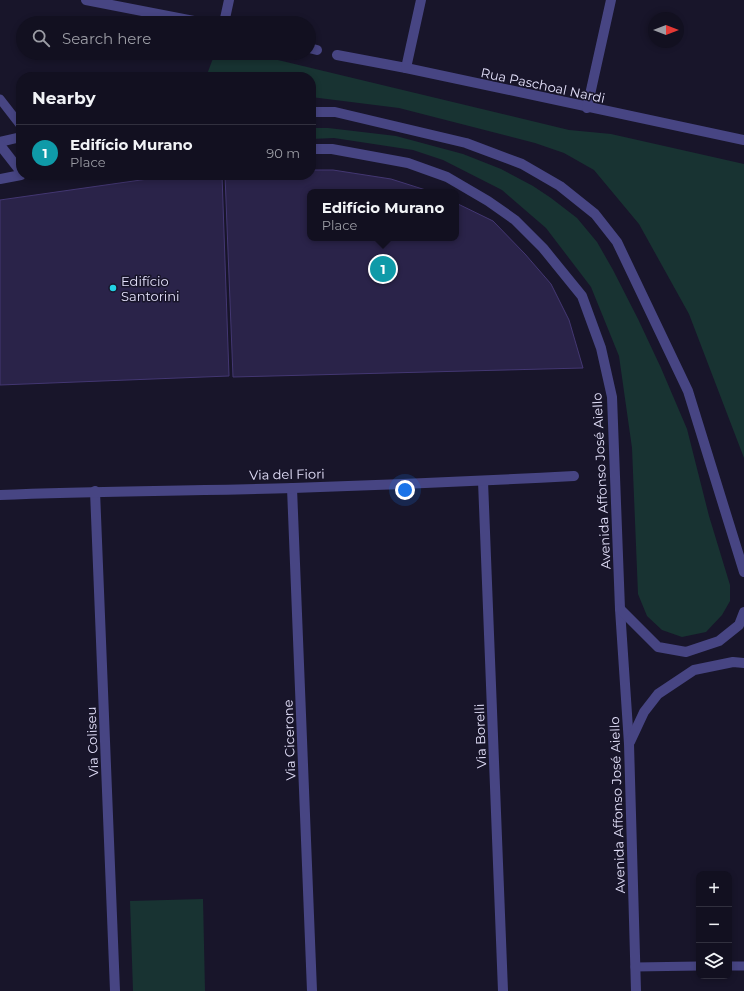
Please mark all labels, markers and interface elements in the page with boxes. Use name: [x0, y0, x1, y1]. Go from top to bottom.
north arrow: [648, 12, 684, 48]
search box: [16, 16, 316, 60]
icon: search: [30, 27, 52, 49]
text: Search here: [62, 29, 151, 48]
street label: Rua Paschoal Nardi: [479, 64, 607, 106]
text: Nearby: [32, 88, 96, 108]
text: Edifício Murano: [70, 135, 193, 154]
text: 1: [42, 145, 48, 161]
text: 90 m: [266, 145, 300, 161]
text: Place: [70, 154, 106, 170]
popup: [307, 189, 459, 241]
text: Edifício Murano: [322, 198, 444, 217]
text: Place: [322, 217, 357, 233]
pin: 1: [370, 254, 396, 284]
place label: Edifício Santorini: [121, 273, 180, 304]
marker: Edifício Santorini: [108, 283, 118, 293]
street label: Avenida Affonso José Aiello: [588, 392, 614, 570]
street label: Via del Fiori: [249, 465, 325, 483]
your location: [395, 480, 415, 500]
street label: Via Cicerone: [280, 699, 298, 781]
street label: Via Borelli: [471, 703, 489, 769]
street label: Via Coliseu: [83, 707, 101, 777]
street label: Avenida Affonso José Aiello: [606, 716, 628, 894]
map controls: [696, 871, 732, 979]
button: +: [696, 871, 732, 907]
button: −: [696, 907, 732, 943]
button: layers: [696, 943, 732, 979]

